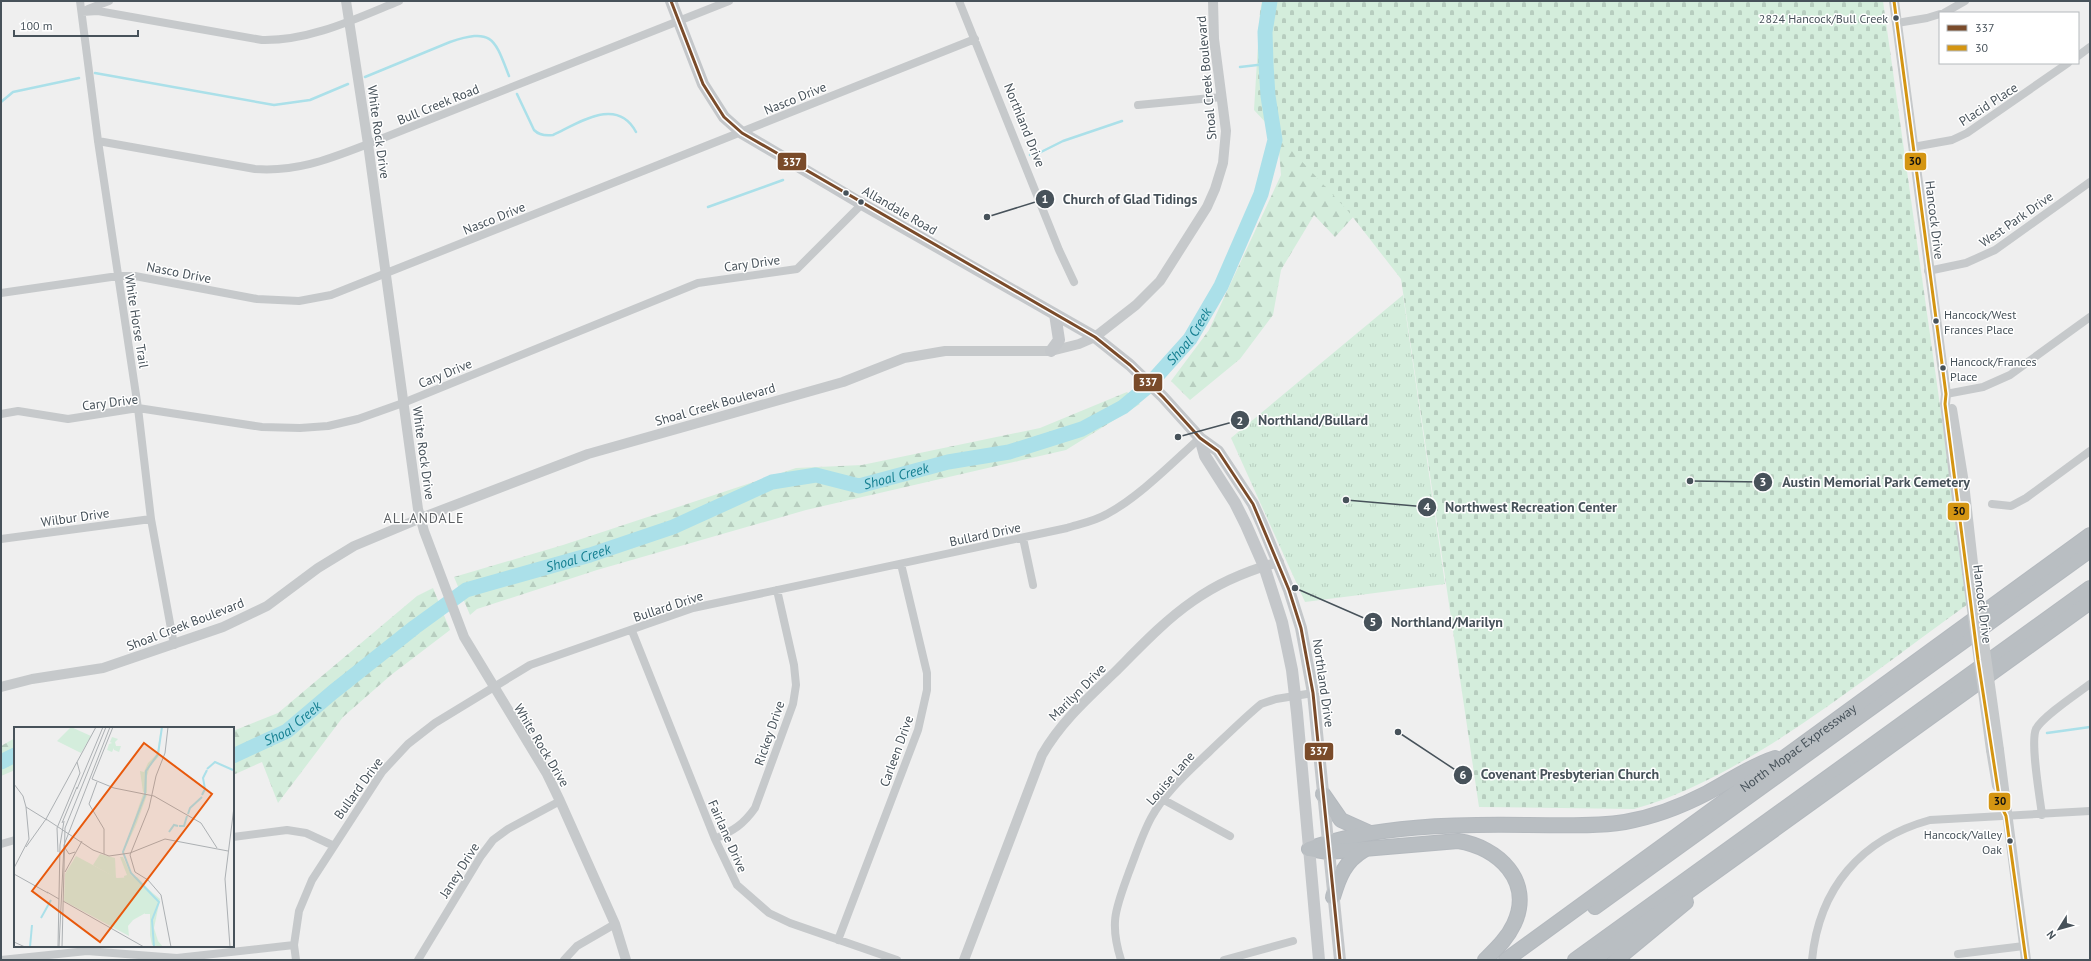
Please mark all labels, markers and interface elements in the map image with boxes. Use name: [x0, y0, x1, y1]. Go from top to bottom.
place label: 2824 Hancock/Bull Creek: [1759, 11, 1888, 26]
scale bar: [14, 12, 138, 38]
legend: [1939, 12, 2079, 64]
marker: 2824 Hancock/Bull Creek: [1891, 13, 1901, 23]
street label: Shoal Creek Boulevard: [1193, 15, 1220, 141]
text: 100 m: [20, 18, 53, 33]
text: 337: [1975, 20, 1995, 35]
text: 30: [1975, 40, 1989, 55]
street label: Nasco Drive: [761, 78, 829, 119]
street label: Placid Place: [1956, 79, 2021, 130]
street label: Bull Creek Road: [395, 80, 482, 129]
street label: Northland Drive: [1000, 81, 1049, 170]
street label: White Rock Drive: [364, 84, 393, 180]
line badge: 337: [777, 152, 807, 171]
line badge: 30: [1904, 152, 1927, 171]
text: 30: [1909, 154, 1921, 168]
text: 337: [783, 155, 801, 169]
street label: Hancock Drive: [1921, 180, 1948, 260]
street label: Allandale Road: [859, 182, 940, 239]
callout: Church of Glad Tidings: [1035, 186, 1206, 212]
unlabelled marker: [841, 188, 851, 198]
street label: West Park Drive: [1976, 188, 2057, 251]
text: Church of Glad Tidings: [1063, 190, 1197, 208]
text: 1: [1042, 191, 1048, 206]
unlabelled marker: [856, 197, 866, 207]
street label: Nasco Drive: [460, 198, 528, 239]
street label: Cary Drive: [723, 251, 781, 276]
street label: Nasco Drive: [145, 258, 213, 287]
street label: White Horse Trail: [121, 273, 152, 370]
water label: Shoal Creek: [1162, 304, 1216, 369]
place label: Hancock/West Frances Place: [1944, 307, 2016, 337]
marker: Hancock/West Frances Place: [1931, 316, 1941, 326]
place label: Hancock/Frances Place: [1950, 354, 2037, 384]
street label: Cary Drive: [416, 355, 474, 392]
marker: Hancock/Frances Place: [1938, 363, 1948, 373]
line badge: 337: [1133, 373, 1163, 392]
text: 337: [1139, 375, 1157, 389]
street label: Shoal Creek Boulevard: [653, 379, 777, 430]
street label: Cary Drive: [81, 391, 139, 414]
street label: White Rock Drive: [409, 405, 438, 501]
callout: Northland/Bullard: [1230, 407, 1376, 433]
text: Northland/Bullard: [1258, 411, 1368, 429]
text: 2: [1237, 413, 1243, 428]
water label: Shoal Creek: [861, 458, 931, 493]
callout: Austin Memorial Park Cemetery: [1753, 469, 1978, 495]
text: Austin Memorial Park Cemetery: [1782, 473, 1970, 491]
text: 3: [1760, 474, 1766, 489]
callout: Northwest Recreation Center: [1417, 494, 1625, 520]
text: Northwest Recreation Center: [1445, 498, 1617, 516]
text: 4: [1424, 499, 1431, 514]
line badge: 30: [1947, 502, 1970, 521]
street label: Wilbur Drive: [40, 504, 110, 531]
text: 30: [1953, 504, 1965, 518]
district label: ALLANDALE: [383, 509, 465, 527]
street label: Bullard Drive: [948, 519, 1022, 550]
water label: Shoal Creek: [544, 539, 614, 576]
street label: Hancock Drive: [1969, 564, 1996, 644]
street label: Bullard Drive: [631, 587, 705, 626]
street label: Shoal Creek Boulevard: [124, 594, 246, 655]
callout: Northland/Marilyn: [1363, 609, 1511, 635]
text: Northland/Marilyn: [1391, 613, 1503, 631]
text: 5: [1370, 614, 1376, 629]
street label: Northland Drive: [1309, 638, 1338, 728]
street label: Marilyn Drive: [1045, 660, 1110, 725]
water label: Shoal Creek: [261, 697, 325, 750]
street label: Rickey Drive: [750, 698, 789, 768]
street label: North Mopac Expressway: [1737, 700, 1860, 796]
street label: White Rock Drive: [510, 701, 573, 790]
street label: Carleen Drive: [876, 713, 917, 789]
inset map: [14, 727, 234, 947]
line badge: 337: [1304, 742, 1334, 761]
text: 337: [1310, 744, 1328, 758]
street label: Louise Lane: [1142, 748, 1198, 809]
street label: Bullard Drive: [330, 754, 387, 823]
callout: Covenant Presbyterian Church: [1453, 762, 1667, 788]
text: Covenant Presbyterian Church: [1481, 765, 1659, 783]
text: 6: [1460, 767, 1467, 782]
line badge: 30: [1988, 792, 2011, 811]
text: 30: [1994, 794, 2006, 808]
street label: Fairlane Drive: [704, 797, 751, 875]
place label: Hancock/Valley Oak: [1924, 827, 2002, 857]
marker: Hancock/Valley Oak: [2005, 836, 2015, 846]
street label: Janey Drive: [435, 840, 483, 902]
north arrow: [2039, 909, 2079, 949]
text: N: [2043, 928, 2059, 942]

